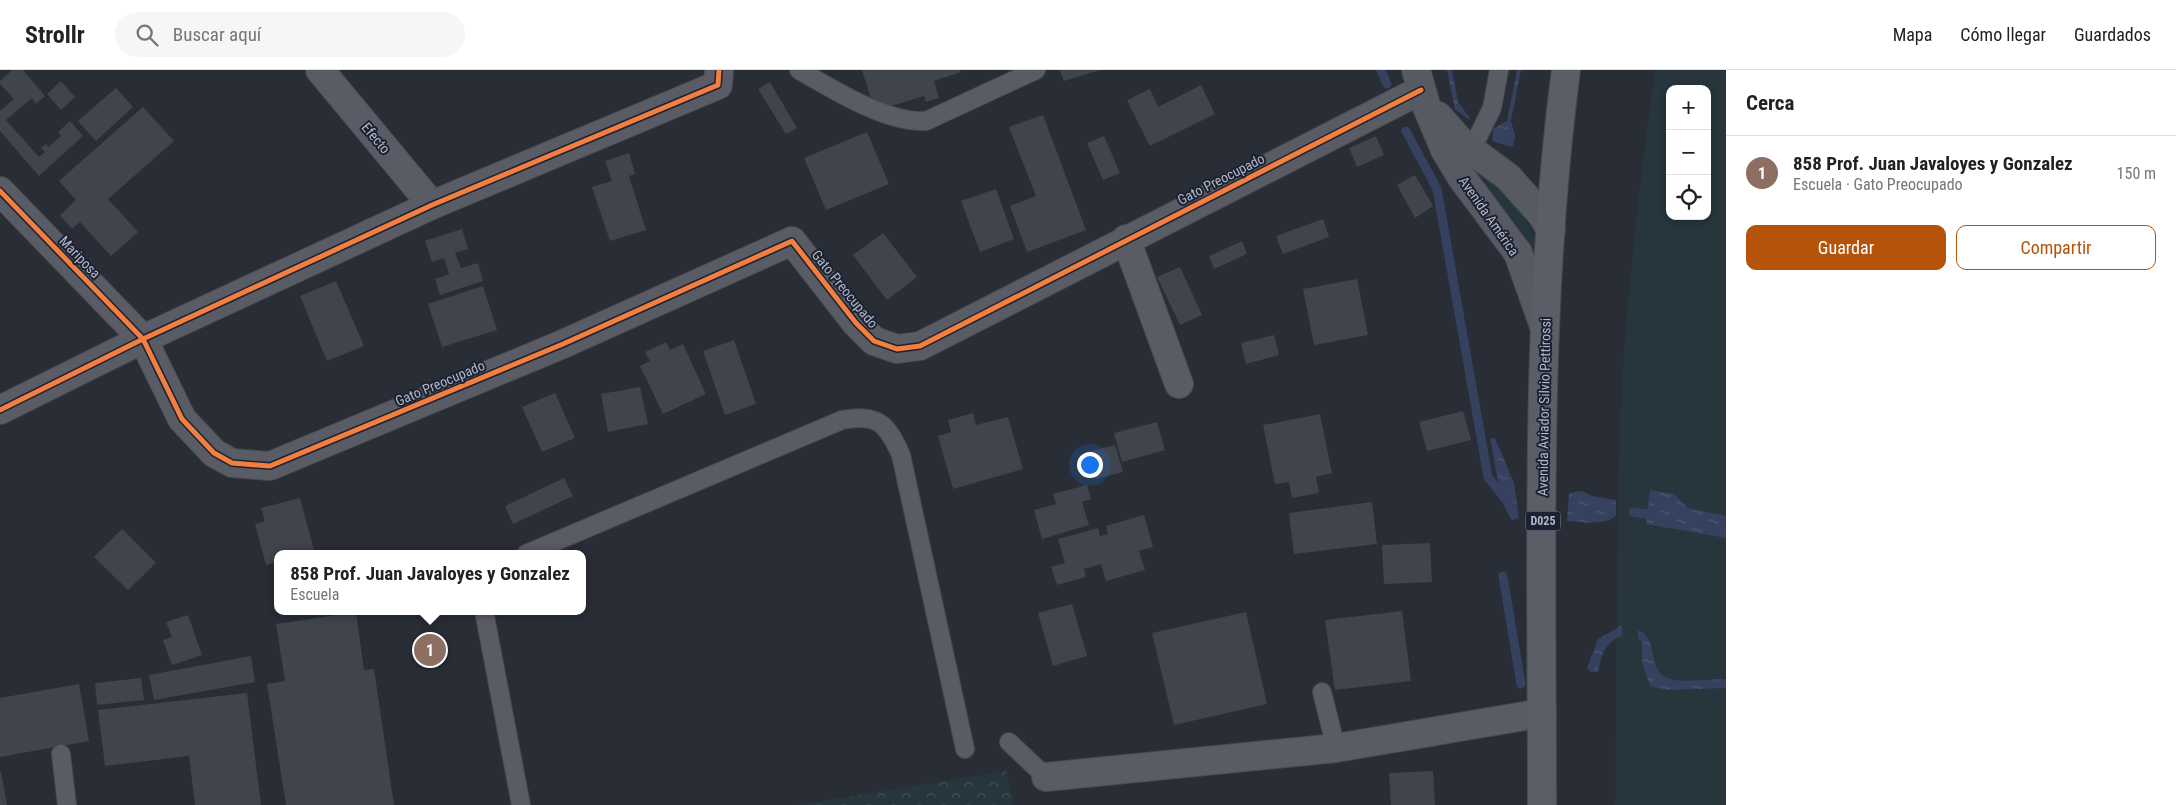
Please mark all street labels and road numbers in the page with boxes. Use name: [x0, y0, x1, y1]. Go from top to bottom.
street label: Efecto: [359, 119, 393, 157]
street label: Gato Preocupado: [1175, 150, 1267, 208]
street label: Avenida América: [1456, 173, 1522, 259]
street label: Mariposa: [56, 233, 104, 281]
street label: Gato Preocupado: [809, 247, 881, 331]
street label: Avenida Aviador Silvio Pettirossi: [1534, 318, 1554, 496]
street label: Gato Preocupado: [393, 357, 487, 409]
road number: D025: [1526, 512, 1560, 531]

